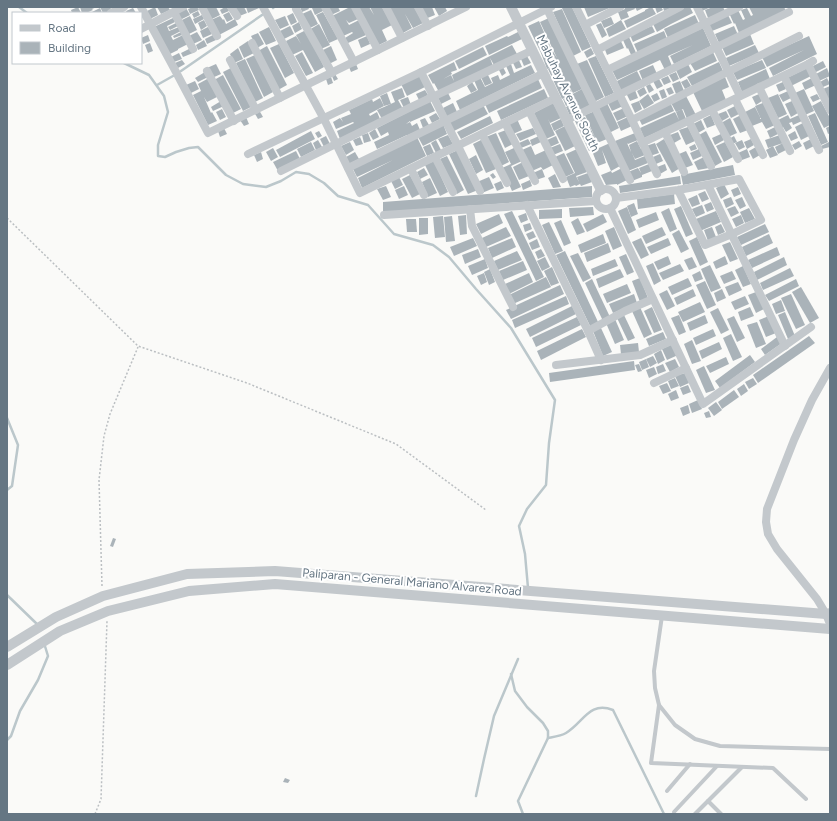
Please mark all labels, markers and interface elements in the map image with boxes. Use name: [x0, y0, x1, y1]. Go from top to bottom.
legend: [12, 12, 142, 64]
text: Road: [48, 21, 76, 35]
street label: Mabuhay Avenue South: [534, 32, 602, 154]
text: Building: [48, 41, 91, 55]
street label: Paliparan - General Mariano Alvarez Road: [302, 565, 522, 599]

